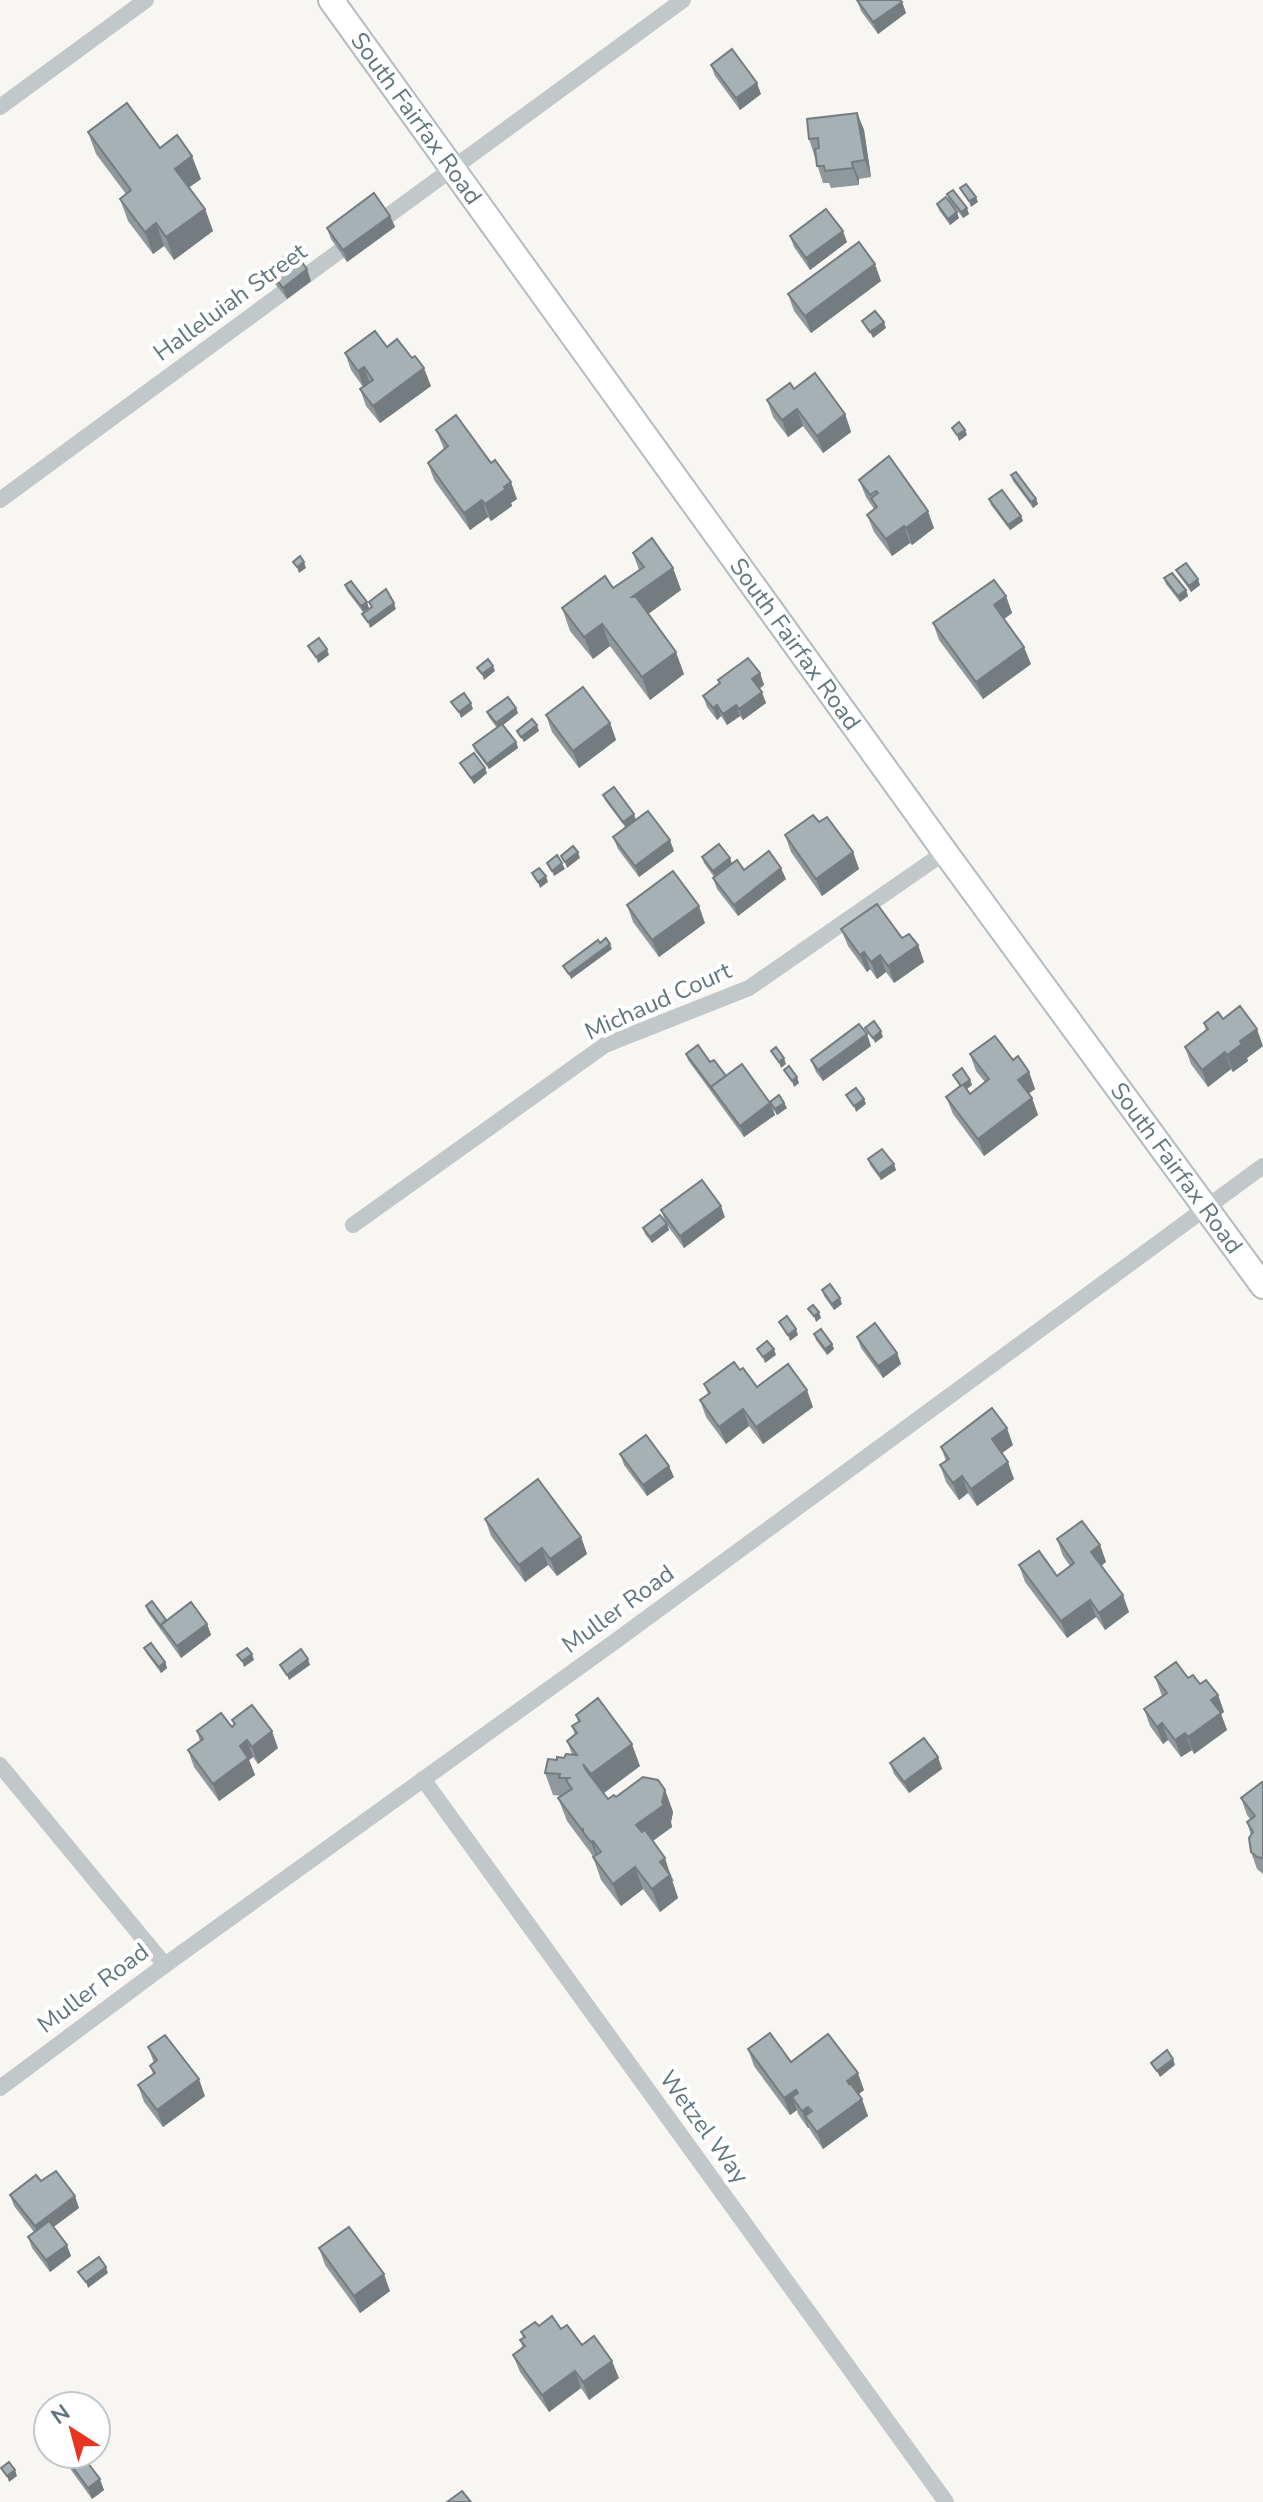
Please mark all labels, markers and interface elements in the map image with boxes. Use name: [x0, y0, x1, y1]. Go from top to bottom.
street label: South Fairfax Road: [343, 26, 489, 211]
street label: Halleluiah Street: [147, 235, 313, 368]
street label: South Fairfax Road: [722, 552, 868, 737]
street label: Michaud Court: [580, 954, 737, 1048]
street label: South Fairfax Road: [1103, 1076, 1250, 1260]
street label: Muller Road: [555, 1557, 681, 1661]
street label: Muller Road: [31, 1936, 155, 2040]
street label: Wetzel Way: [652, 2064, 756, 2191]
north arrow: [32, 2390, 112, 2470]
text: N: [45, 2398, 76, 2432]

